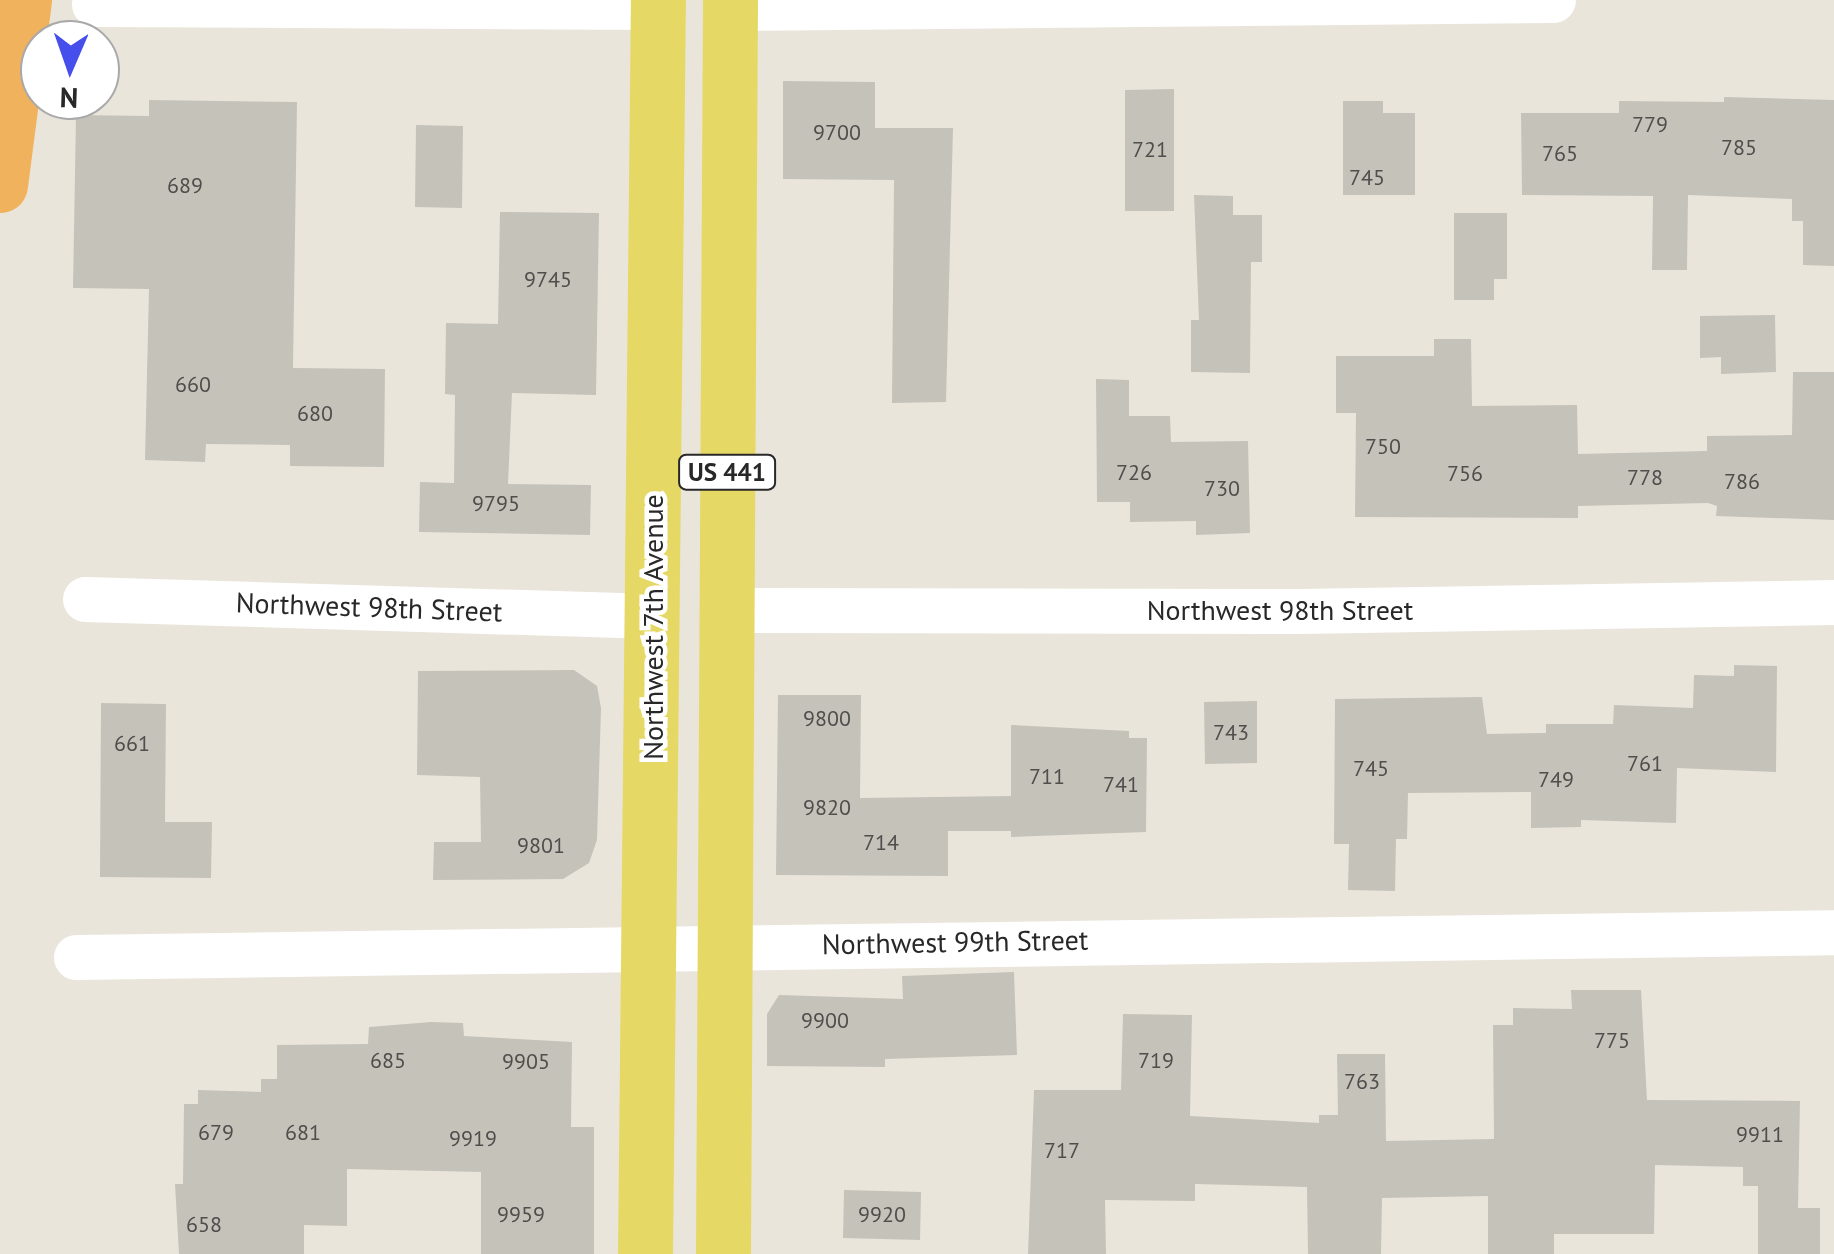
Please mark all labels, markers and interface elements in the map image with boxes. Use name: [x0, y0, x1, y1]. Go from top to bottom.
north arrow: [20, 20, 120, 120]
text: N: [59, 80, 79, 117]
house number: 779: [1632, 112, 1668, 138]
house number: 9700: [813, 120, 861, 146]
house number: 785: [1721, 135, 1757, 161]
house number: 721: [1132, 137, 1168, 163]
house number: 765: [1542, 141, 1578, 167]
house number: 745: [1349, 165, 1385, 191]
house number: 689: [167, 173, 203, 199]
house number: 9745: [524, 267, 572, 293]
house number: 660: [175, 372, 211, 398]
house number: 680: [297, 401, 333, 427]
house number: 750: [1365, 434, 1401, 460]
road number: US 441: [677, 452, 777, 492]
house number: 726: [1116, 460, 1152, 486]
house number: 756: [1447, 461, 1483, 487]
house number: 778: [1627, 465, 1663, 491]
house number: 786: [1724, 469, 1760, 495]
house number: 730: [1204, 476, 1240, 502]
house number: 9795: [472, 491, 520, 517]
street label: Northwest 7th Avenue: [636, 494, 670, 760]
street label: Northwest 98th Street: [235, 586, 503, 628]
street label: Northwest 98th Street: [1147, 593, 1413, 627]
house number: 9800: [803, 706, 851, 732]
house number: 743: [1213, 720, 1249, 746]
house number: 661: [114, 731, 150, 757]
house number: 761: [1627, 751, 1663, 777]
house number: 745: [1353, 756, 1389, 782]
house number: 711: [1029, 764, 1065, 790]
house number: 749: [1538, 767, 1574, 793]
house number: 741: [1103, 772, 1139, 798]
house number: 9820: [803, 795, 851, 821]
house number: 714: [863, 830, 899, 856]
house number: 9801: [517, 833, 565, 859]
street label: Northwest 99th Street: [821, 923, 1089, 961]
house number: 9900: [801, 1008, 849, 1034]
house number: 775: [1594, 1028, 1630, 1054]
house number: 685: [370, 1048, 406, 1074]
house number: 719: [1138, 1048, 1174, 1074]
house number: 9905: [502, 1049, 550, 1075]
house number: 763: [1344, 1069, 1380, 1095]
house number: 679: [198, 1120, 234, 1146]
house number: 681: [285, 1120, 321, 1146]
house number: 9911: [1736, 1122, 1784, 1148]
house number: 9919: [449, 1126, 497, 1152]
house number: 717: [1044, 1138, 1080, 1164]
house number: 9959: [497, 1202, 545, 1228]
house number: 9920: [858, 1202, 906, 1228]
house number: 658: [186, 1212, 222, 1238]

